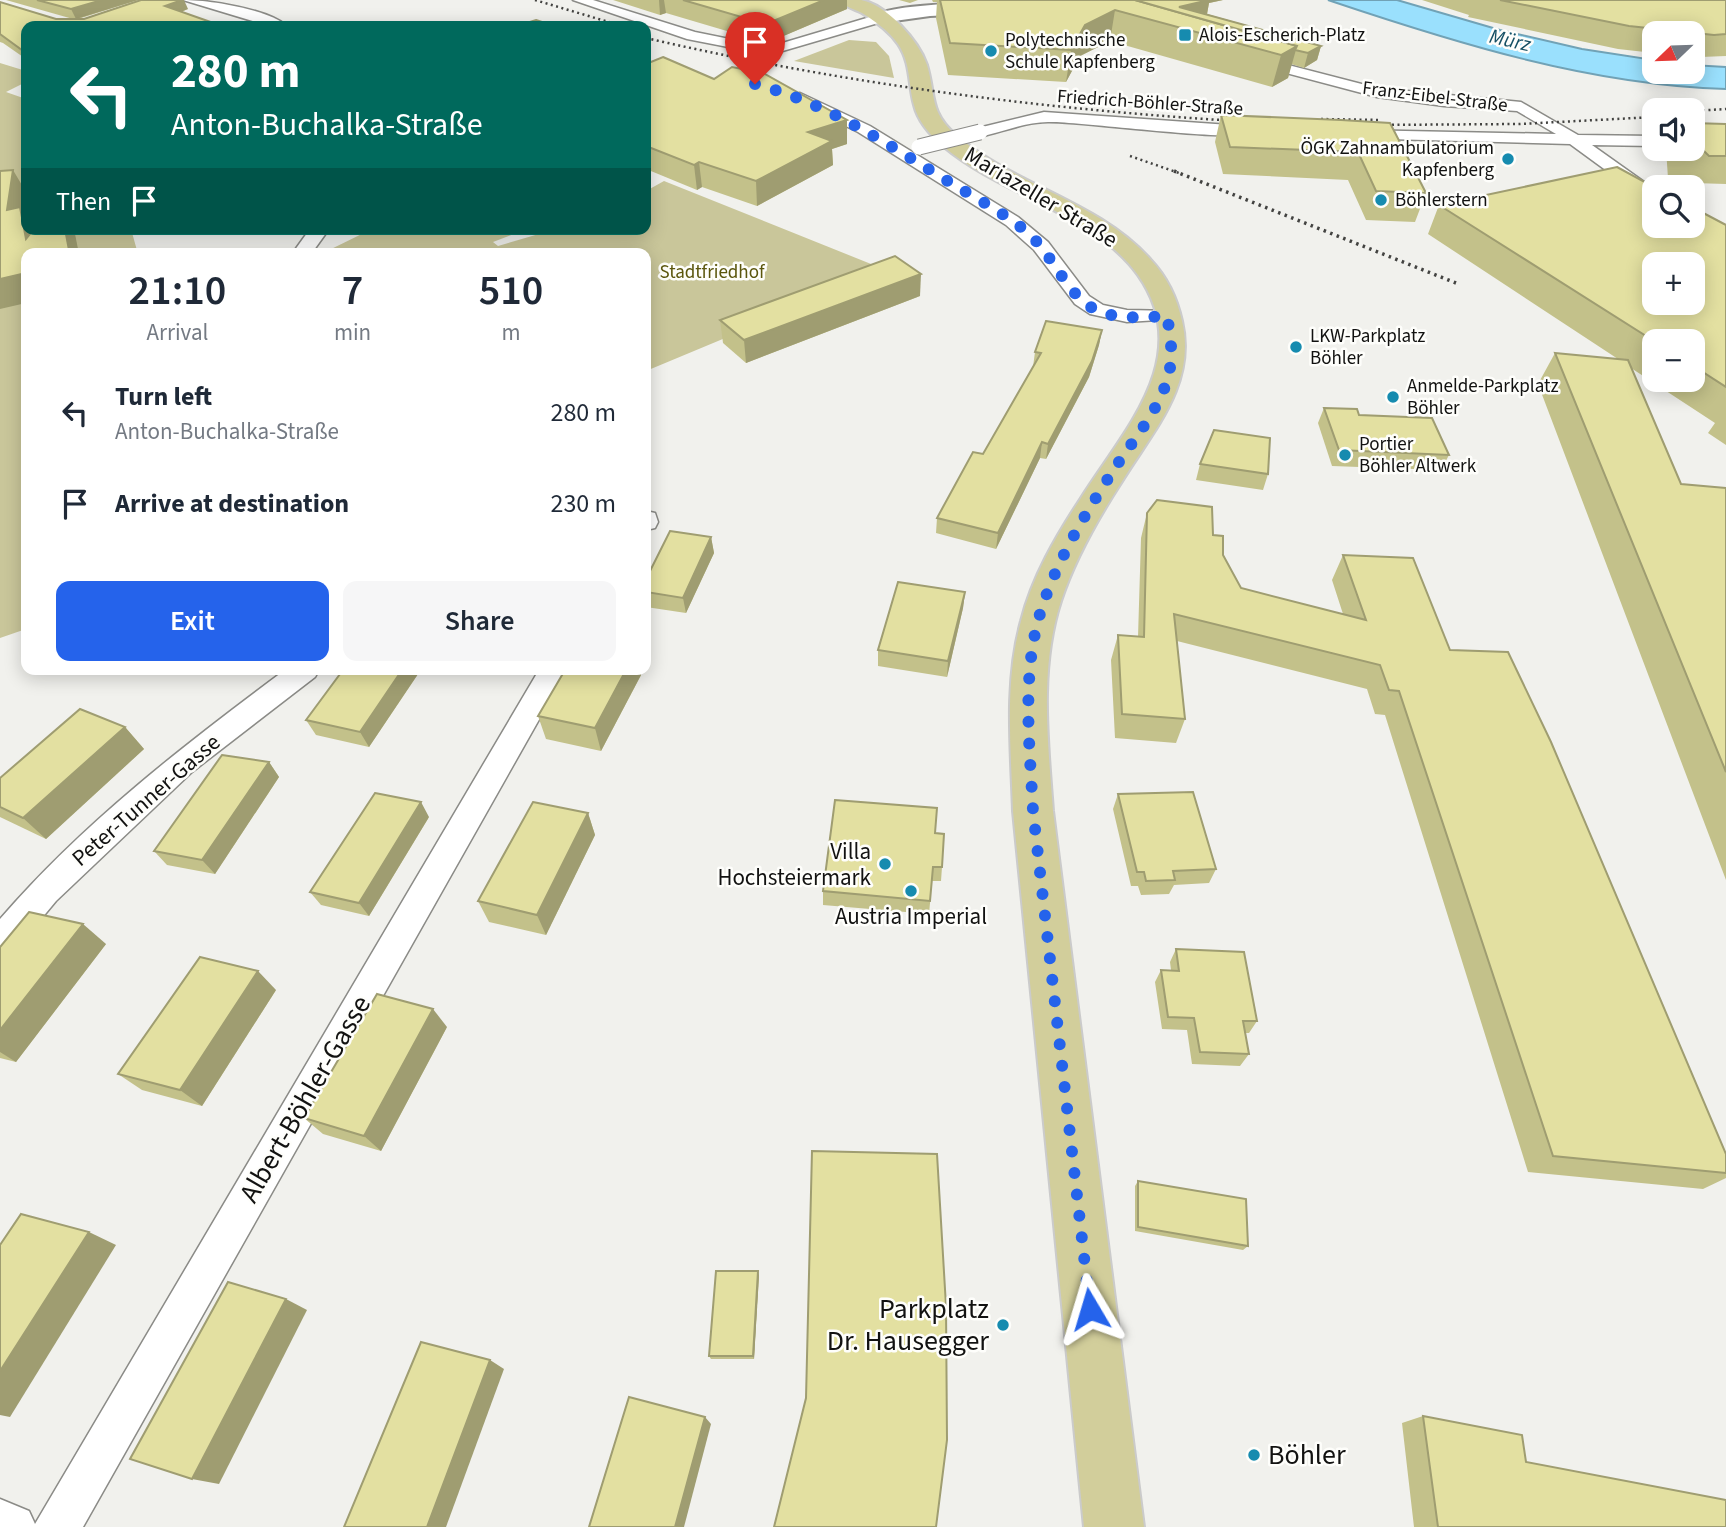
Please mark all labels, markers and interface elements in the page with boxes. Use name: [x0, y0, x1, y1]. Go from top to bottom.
pin: [725, 12.0, 785, 84]
water label: Mürz: [1486, 21, 1535, 60]
north arrow: [1642, 21, 1704, 84]
map controls: [1642, 21, 1705, 392]
place label: Alois-Escherich-Platz: [1199, 22, 1365, 49]
icon: arrive: [736, 23, 774, 61]
place label: Polytechnische Schule Kapfenberg: [1005, 27, 1155, 76]
marker: Alois-Escherich-Platz: [1177, 27, 1193, 43]
text: 280 m: [171, 37, 300, 107]
marker: Polytechnische Schule Kapfenberg: [983, 43, 999, 59]
icon: left: [56, 49, 147, 140]
street label: Franz-Eibel-Straße: [1361, 75, 1509, 119]
street label: Friedrich-Böhler-Straße: [1056, 83, 1244, 123]
button: sound: [1642, 98, 1705, 161]
text: Anton-Buchalka-Straße: [171, 102, 483, 148]
place label: ÖGK Zahnambulatorium Kapfenberg: [1300, 135, 1494, 184]
street label: Mariazeller Straße: [958, 138, 1124, 256]
marker: ÖGK Zahnambulatorium Kapfenberg: [1500, 151, 1516, 167]
button: search: [1642, 175, 1705, 238]
icon: arrive: [125, 182, 163, 220]
text: Then: [56, 183, 111, 220]
place label: Böhlerstern: [1395, 187, 1488, 214]
marker: Böhlerstern: [1373, 192, 1389, 208]
button: +: [1642, 252, 1705, 315]
park label: Stadtfriedhof: [659, 259, 766, 286]
text: 21:10: [129, 261, 226, 321]
text: 7: [342, 261, 363, 321]
text: 510: [479, 261, 543, 321]
text: Arrival: [147, 316, 208, 349]
text: min: [334, 316, 371, 349]
text: m: [502, 316, 521, 349]
place label: LKW-Parkplatz Böhler: [1310, 323, 1425, 372]
button: −: [1642, 329, 1705, 392]
marker: LKW-Parkplatz Böhler: [1288, 339, 1304, 355]
place label: Anmelde-Parkplatz Böhler: [1407, 373, 1559, 422]
text: Turn left: [115, 378, 212, 415]
marker: Anmelde-Parkplatz Böhler: [1385, 389, 1401, 405]
icon: left: [56, 394, 94, 432]
text: 280 m: [550, 394, 616, 431]
text: Anton-Buchalka-Straße: [115, 415, 339, 448]
place label: Portier Böhler Altwerk: [1359, 431, 1477, 480]
marker: Portier Böhler Altwerk: [1337, 447, 1353, 463]
icon: arrive: [56, 485, 94, 523]
text: Arrive at destination: [115, 485, 349, 522]
text: 230 m: [550, 485, 616, 522]
button: Exit: [56, 581, 329, 661]
button: Share: [343, 581, 616, 661]
street label: Peter-Tunner-Gasse: [64, 726, 228, 874]
place label: Villa Hochsteiermark: [717, 835, 872, 894]
marker: Villa Hochsteiermark: [877, 856, 893, 872]
marker: Austria Imperial: [903, 883, 919, 899]
place label: Austria Imperial: [835, 900, 987, 933]
street label: Albert-Böhler-Gasse: [229, 988, 381, 1210]
position arrow: [1053, 1272, 1127, 1346]
place label: Parkplatz Dr. Hausegger: [827, 1289, 989, 1361]
marker: Parkplatz Dr. Hausegger: [995, 1317, 1011, 1333]
place label: Böhler: [1268, 1435, 1346, 1475]
marker: Böhler: [1246, 1447, 1262, 1463]

